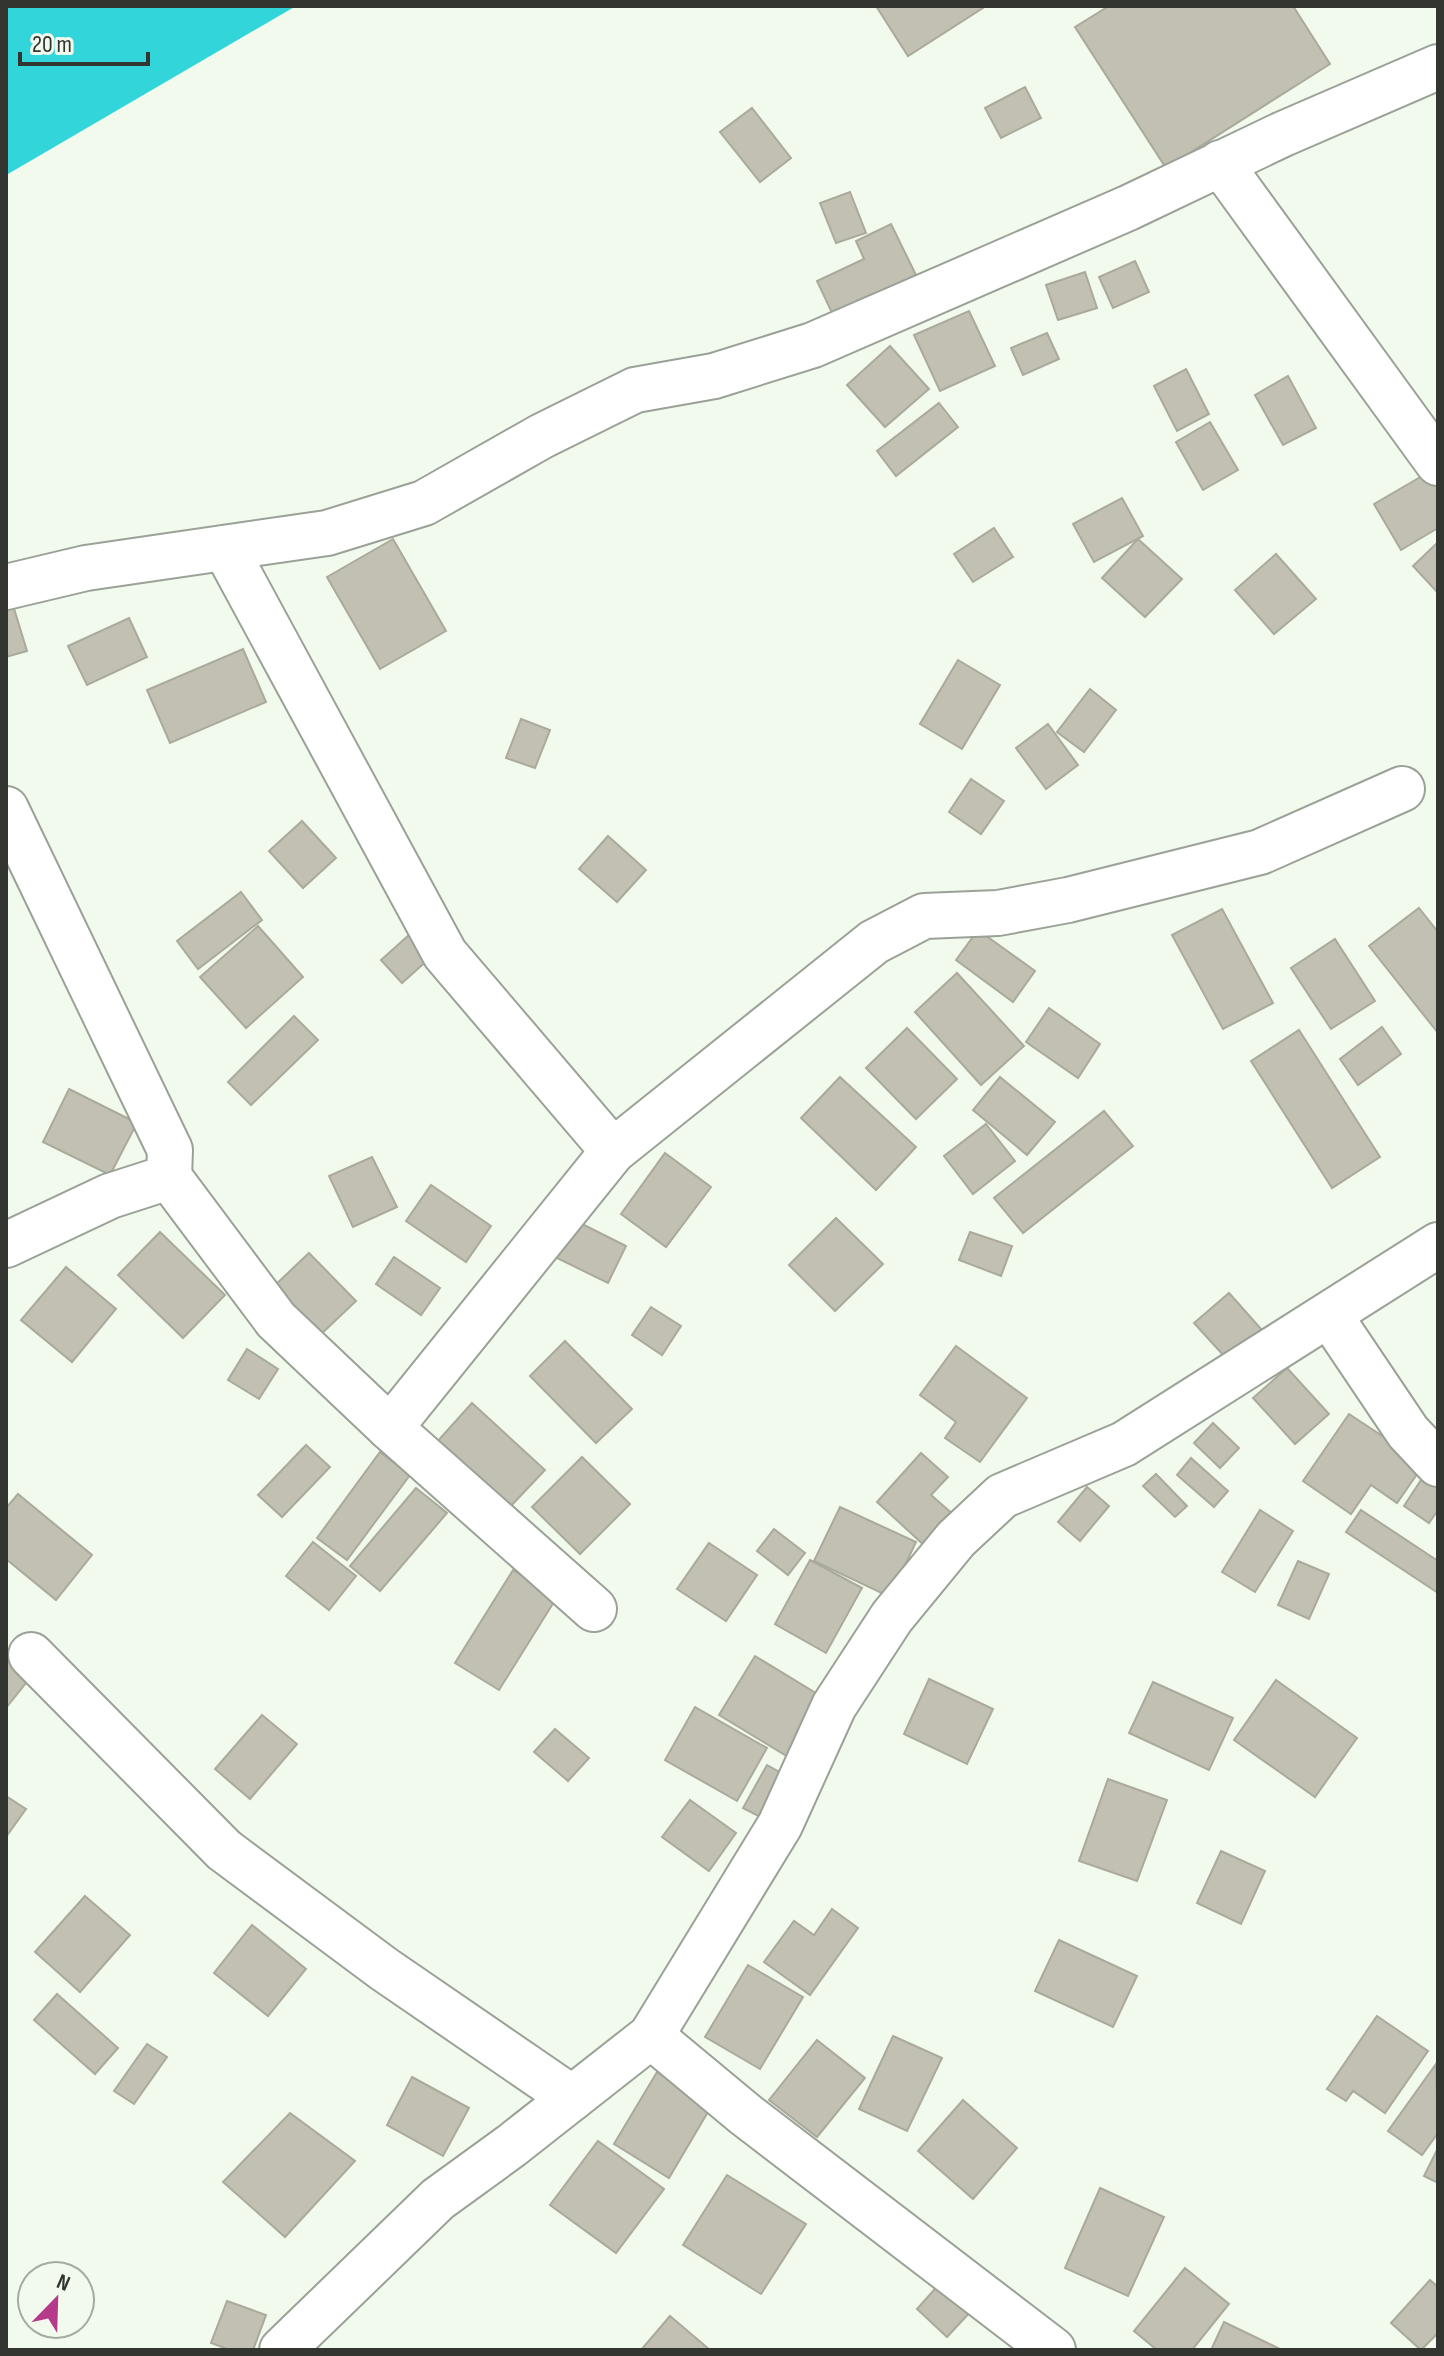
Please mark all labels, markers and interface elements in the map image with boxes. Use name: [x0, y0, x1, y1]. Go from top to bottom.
scale bar: [20, 16, 148, 66]
text: 20 m: [32, 30, 72, 59]
north arrow: [16, 2260, 96, 2340]
text: N: [53, 2268, 74, 2298]

